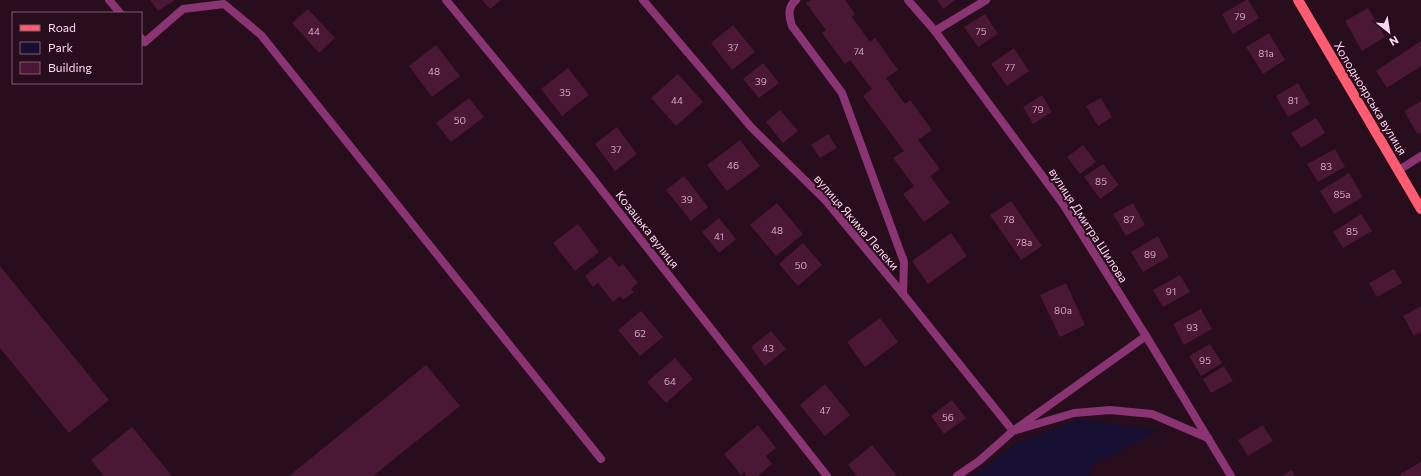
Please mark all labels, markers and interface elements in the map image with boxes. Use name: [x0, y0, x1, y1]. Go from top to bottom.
house number: 79: [1234, 10, 1246, 22]
legend: [12, 12, 142, 84]
north arrow: [1369, 12, 1409, 52]
text: Road: [48, 20, 76, 34]
house number: 44: [308, 25, 320, 37]
house number: 75: [976, 25, 987, 37]
text: N: [1387, 33, 1401, 49]
street label: Холодноярська вулиця: [1332, 39, 1410, 157]
text: Park: [48, 40, 74, 54]
house number: 37: [728, 41, 738, 53]
house number: 74: [854, 45, 864, 57]
house number: 81а: [1258, 47, 1274, 59]
text: Building: [48, 60, 92, 74]
house number: 77: [1005, 61, 1015, 73]
house number: 48: [428, 65, 440, 77]
house number: 39: [755, 75, 767, 87]
house number: 35: [559, 86, 571, 98]
house number: 44: [671, 94, 683, 106]
house number: 81: [1288, 94, 1298, 106]
house number: 79: [1032, 103, 1044, 115]
house number: 50: [454, 114, 466, 126]
house number: 37: [611, 143, 621, 155]
house number: 46: [727, 159, 739, 171]
house number: 83: [1320, 160, 1332, 172]
street label: вулиця Дмитра Шилова: [1047, 165, 1131, 285]
street label: вулиця Якима Лелеки: [812, 171, 902, 273]
house number: 85: [1095, 175, 1107, 187]
street label: Козацька вулиця: [613, 188, 683, 270]
house number: 85а: [1333, 188, 1351, 200]
house number: 39: [681, 193, 693, 205]
house number: 78: [1003, 213, 1015, 225]
house number: 87: [1123, 213, 1135, 225]
house number: 48: [771, 224, 783, 236]
house number: 85: [1346, 225, 1358, 237]
house number: 41: [714, 230, 724, 242]
house number: 78а: [1016, 236, 1032, 248]
house number: 89: [1144, 248, 1156, 260]
house number: 50: [795, 259, 807, 271]
house number: 91: [1166, 285, 1176, 297]
house number: 80а: [1054, 304, 1072, 316]
house number: 93: [1186, 321, 1198, 333]
house number: 62: [634, 327, 646, 339]
house number: 43: [762, 342, 774, 354]
house number: 95: [1199, 354, 1211, 366]
house number: 64: [664, 375, 676, 387]
house number: 47: [819, 404, 831, 416]
house number: 56: [942, 411, 954, 423]

